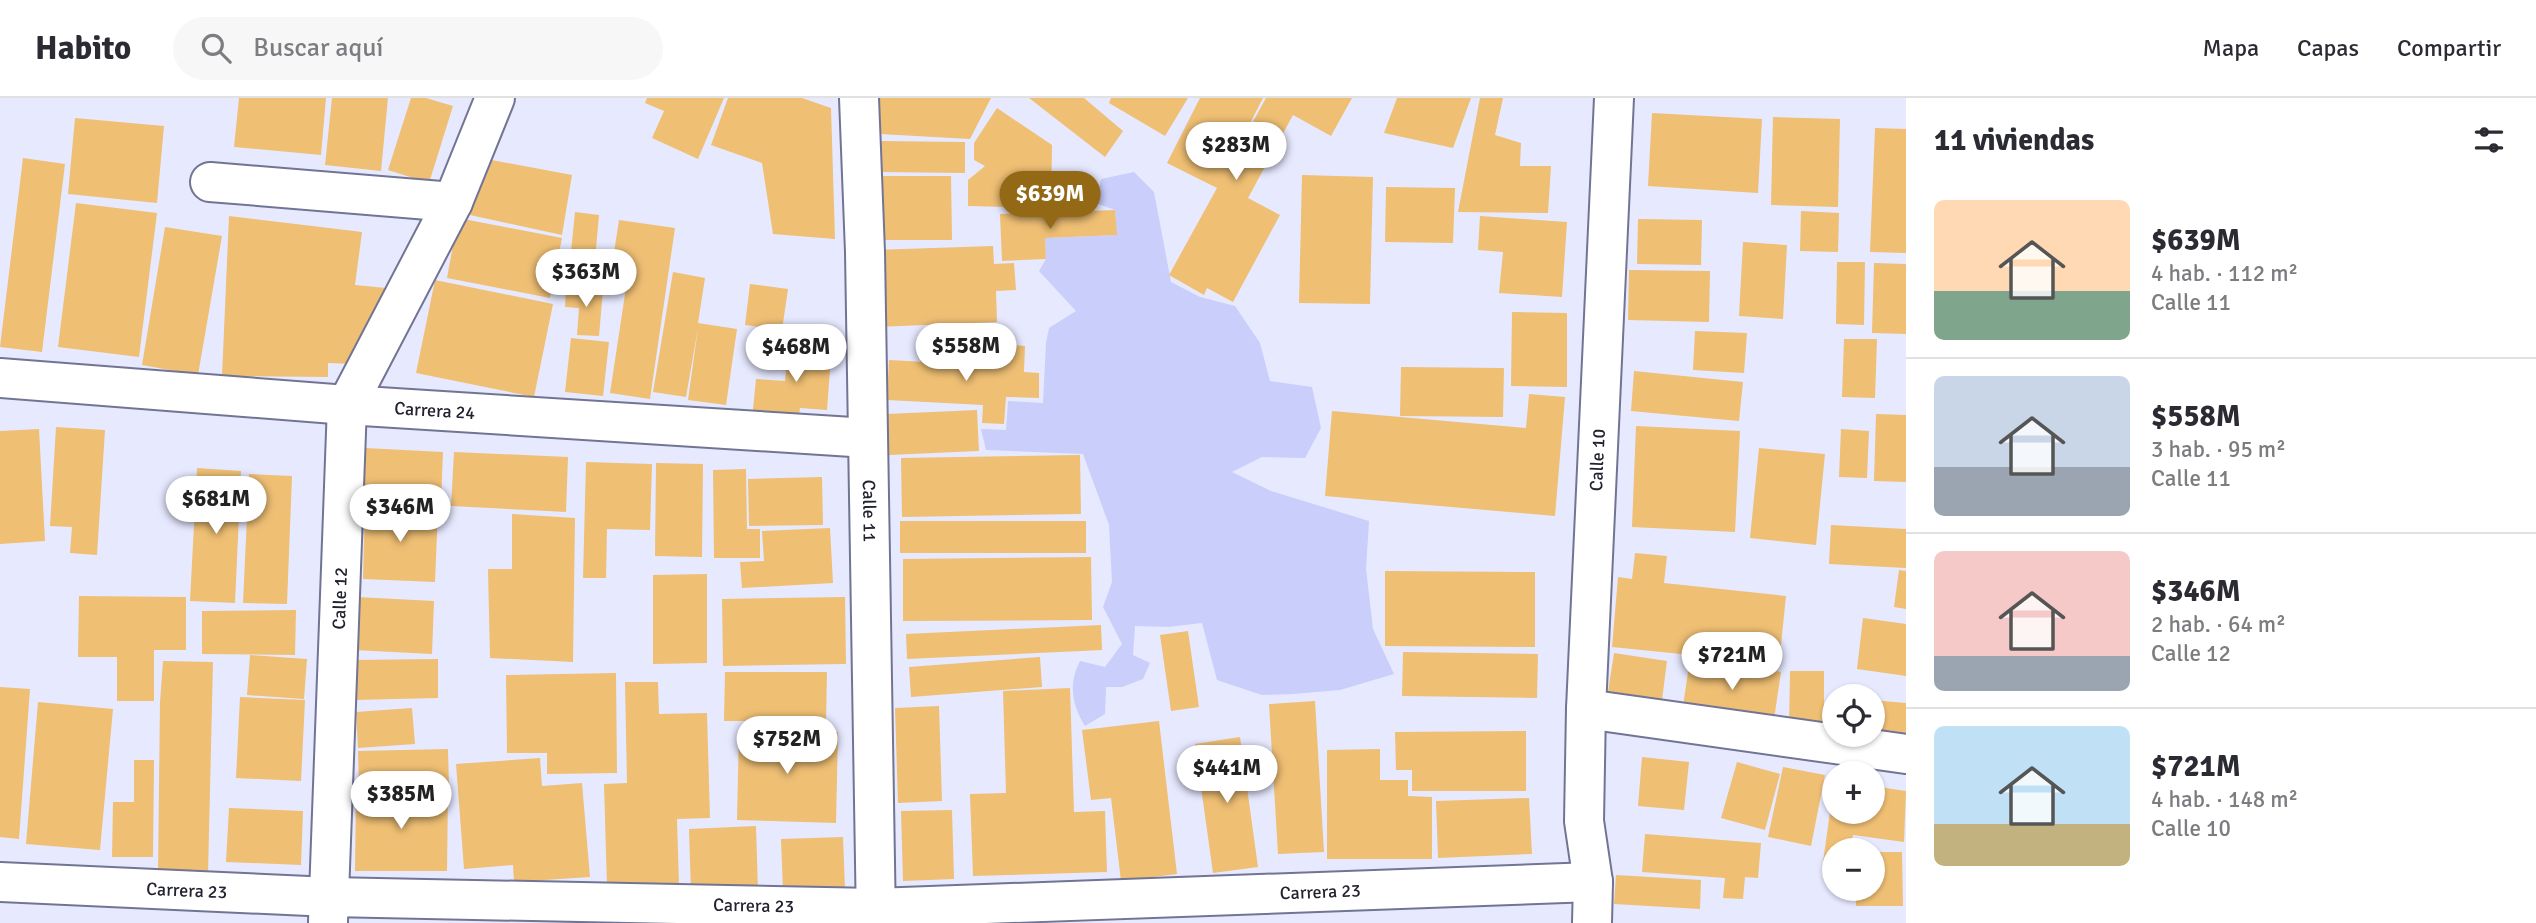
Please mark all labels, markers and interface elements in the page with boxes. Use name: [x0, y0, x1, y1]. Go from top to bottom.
search box: [173, 17, 663, 80]
text: Habito: [35, 28, 131, 69]
icon: search: [197, 29, 235, 67]
text: Buscar aquí: [253, 32, 383, 64]
text: Mapa: [2203, 33, 2259, 63]
text: Capas: [2297, 33, 2359, 63]
text: Compartir: [2397, 33, 2501, 63]
icon: filters: [2470, 121, 2508, 159]
pin: $283M: [1187, 122, 1285, 182]
text: 11 viviendas: [1934, 122, 2094, 159]
text: $283M: [1202, 130, 1270, 159]
pin: $639M: [1001, 172, 1099, 231]
text: $639M: [1016, 179, 1084, 208]
text: $639M: [2151, 222, 2241, 259]
icon: home: [1990, 228, 2074, 312]
pin: $363M: [537, 250, 635, 309]
text: $363M: [552, 257, 620, 286]
text: 4 hab. · 112 m²: [2151, 259, 2298, 288]
text: Calle 11: [2151, 288, 2231, 317]
pin: $468M: [747, 324, 845, 384]
pin: $558M: [917, 324, 1015, 383]
text: $558M: [932, 331, 1000, 360]
text: $468M: [762, 332, 830, 361]
street label: Carrera 24: [394, 397, 476, 424]
text: $558M: [2151, 398, 2241, 435]
icon: home: [1990, 404, 2074, 488]
street label: Calle 10: [1585, 428, 1610, 492]
text: 3 hab. · 95 m²: [2151, 435, 2286, 464]
text: Calle 11: [2151, 464, 2231, 493]
pin: $681M: [167, 476, 265, 536]
street label: Calle 11: [858, 479, 881, 542]
text: $681M: [182, 484, 250, 513]
pin: $346M: [351, 484, 449, 544]
text: $346M: [366, 492, 434, 521]
street label: Calle 12: [328, 567, 352, 630]
text: $346M: [2151, 573, 2241, 610]
icon: home: [1990, 579, 2074, 663]
text: 2 hab. · 64 m²: [2151, 610, 2286, 639]
pin: $721M: [1683, 632, 1781, 692]
text: Calle 12: [2151, 639, 2231, 668]
text: $721M: [1698, 640, 1766, 669]
map controls: [1822, 684, 1885, 901]
button: locate: [1822, 684, 1885, 747]
pin: $752M: [738, 716, 836, 776]
text: $752M: [753, 724, 821, 753]
pin: $441M: [1178, 746, 1276, 805]
text: $721M: [2151, 748, 2241, 785]
text: $441M: [1193, 753, 1261, 782]
icon: home: [1990, 754, 2074, 838]
button: +: [1822, 761, 1885, 824]
pin: $385M: [352, 772, 450, 831]
text: $385M: [367, 779, 435, 808]
text: 4 hab. · 148 m²: [2151, 785, 2298, 814]
text: Calle 10: [2151, 814, 2231, 843]
button: −: [1822, 838, 1885, 901]
street label: Carrera 23: [146, 878, 228, 903]
street label: Carrera 23: [1279, 879, 1361, 904]
street label: Carrera 23: [713, 894, 794, 917]

